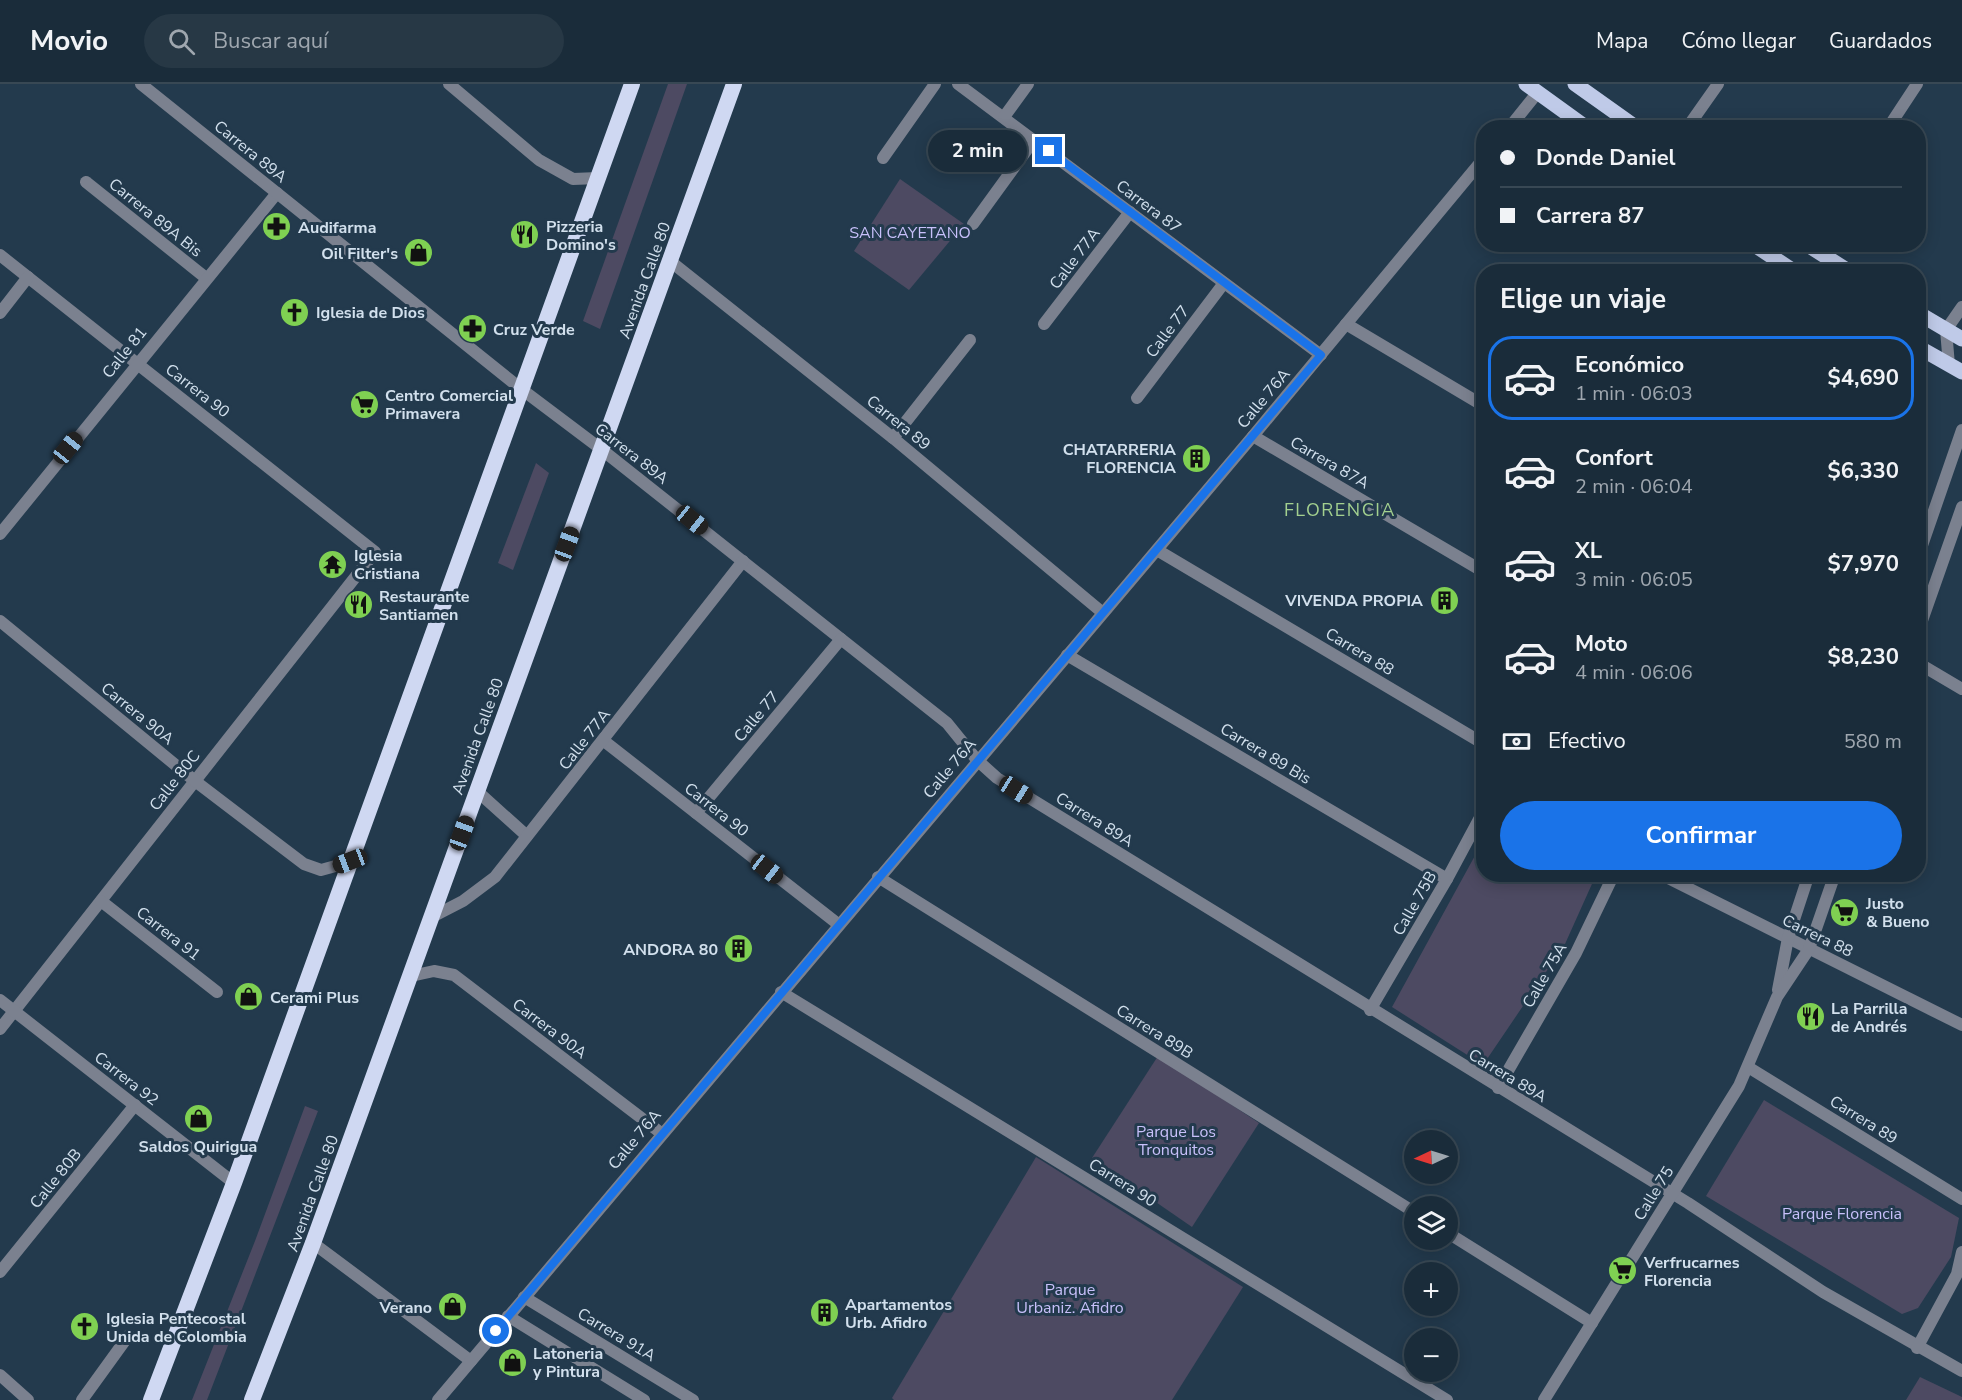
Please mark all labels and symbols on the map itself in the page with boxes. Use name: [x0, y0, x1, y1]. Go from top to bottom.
street label: Carrera 89A: [209, 116, 292, 188]
callout: 2 min: [929, 130, 1028, 172]
route end: [1035, 137, 1062, 164]
street label: Carrera 89A Bis: [104, 173, 207, 262]
street label: Carrera 87: [1111, 175, 1185, 239]
pharmacy icon: Audifarma: [261, 211, 293, 243]
place label: Pizzeria Domino's: [546, 216, 616, 256]
place label: Audifarma: [298, 217, 376, 239]
restaurant icon: Pizzeria Domino's: [509, 219, 541, 251]
street label: Avenida Calle 80: [614, 219, 676, 342]
park label: SAN CAYETANO: [849, 222, 971, 244]
street label: Calle 77A: [1044, 223, 1105, 294]
shop icon: Oil Filter's: [403, 237, 435, 269]
place label: Oil Filter's: [321, 243, 398, 265]
church icon: Iglesia de Dios: [279, 296, 311, 328]
street label: Calle 77: [1141, 301, 1195, 362]
place label: Iglesia de Dios: [316, 302, 425, 324]
pharmacy icon: Cruz Verde: [456, 313, 488, 345]
place label: Cruz Verde: [493, 319, 575, 341]
street label: Calle 81: [97, 322, 152, 383]
street label: Carrera 90: [161, 359, 234, 423]
street label: Calle 76A: [1232, 364, 1296, 433]
place label: Centro Comercial Primavera: [385, 385, 513, 425]
supermarket icon: Centro Comercial Primavera: [348, 388, 380, 420]
street label: Carrera 89: [862, 390, 935, 455]
street label: Carrera 89A: [590, 418, 673, 490]
car: [50, 428, 86, 468]
street label: Carrera 87A: [1286, 431, 1373, 495]
place label: CHATARRERIA FLORENCIA: [1063, 439, 1176, 479]
building icon: CHATARRERIA FLORENCIA: [1181, 442, 1213, 474]
district label: FLORENCIA: [1284, 498, 1396, 522]
car: [672, 502, 712, 538]
car: [552, 524, 582, 564]
place label: Iglesia Cristiana: [354, 545, 420, 585]
temple icon: Iglesia Cristiana: [317, 548, 349, 580]
building icon: VIVENDA PROPIA: [1428, 584, 1460, 616]
place label: Restaurante Santiamen: [379, 586, 470, 626]
restaurant icon: Restaurante Santiamen: [342, 589, 374, 621]
place label: VIVENDA PROPIA: [1284, 590, 1423, 612]
street label: Carrera 88: [1321, 623, 1398, 681]
street label: Avenida Calle 80: [447, 675, 509, 798]
street label: Carrera 90A: [96, 678, 179, 750]
street label: Calle 77: [729, 687, 785, 747]
street label: Calle 77A: [554, 704, 616, 775]
street label: Carrera 89 Bis: [1216, 718, 1315, 790]
street label: Calle 76A: [918, 734, 982, 803]
street label: Calle 80C: [144, 746, 205, 815]
car: [996, 773, 1036, 807]
street label: Carrera 90: [680, 778, 753, 842]
street label: Carrera 89A: [1051, 787, 1138, 853]
car: [447, 813, 477, 853]
car: [330, 846, 370, 876]
car: [747, 851, 787, 887]
street label: Calle 75B: [1388, 867, 1442, 940]
place label: Justo & Bueno: [1865, 893, 1929, 933]
supermarket icon: Justo & Bueno: [1829, 896, 1861, 928]
street label: Carrera 91: [132, 902, 205, 966]
street label: Carrera 88: [1778, 909, 1857, 963]
building icon: ANDORA 80: [723, 933, 755, 965]
place label: ANDORA 80: [623, 939, 718, 961]
street label: Calle 75A: [1517, 939, 1573, 1012]
shop icon: Cerami Plus: [233, 981, 265, 1013]
place label: Cerami Plus: [270, 987, 359, 1009]
street label: Carrera 90A: [508, 994, 591, 1064]
place label: La Parrilla de Andrés: [1831, 998, 1907, 1038]
street label: Carrera 89B: [1112, 999, 1197, 1064]
restaurant icon: La Parrilla de Andrés: [1794, 1001, 1826, 1033]
street label: Carrera 89A: [1464, 1044, 1551, 1108]
street label: Carrera 92: [90, 1047, 163, 1111]
street label: Carrera 89: [1825, 1090, 1902, 1149]
shop icon: Saldos Quirigua: [182, 1102, 214, 1134]
street label: Calle 76A: [603, 1105, 667, 1174]
park label: Parque Los Tronquitos: [1136, 1121, 1216, 1161]
north arrow: [1404, 1130, 1458, 1184]
street label: Avenida Calle 80: [282, 1132, 344, 1255]
place label: Saldos Quirigua: [139, 1136, 257, 1158]
street label: Calle 80B: [25, 1144, 87, 1213]
street label: Carrera 90: [1084, 1153, 1161, 1212]
street label: Calle 75: [1629, 1162, 1679, 1225]
park label: Parque Florencia: [1782, 1203, 1902, 1225]
place label: Verfrucarnes Florencia: [1643, 1252, 1740, 1292]
supermarket icon: Verfrucarnes Florencia: [1607, 1255, 1639, 1287]
park label: Parque Urbaniz. Afidro: [1016, 1279, 1124, 1319]
shop icon: Verano: [437, 1291, 469, 1323]
place label: Apartamentos Urb. Afidro: [845, 1294, 952, 1334]
place label: Verano: [378, 1297, 432, 1319]
building icon: Apartamentos Urb. Afidro: [808, 1297, 840, 1329]
street label: Carrera 91A: [573, 1303, 660, 1367]
place label: Iglesia Pentecostal Unida de Colombia: [106, 1308, 247, 1348]
church icon: Iglesia Pentecostal Unida de Colombia: [69, 1311, 101, 1343]
route start: [482, 1317, 509, 1344]
place label: Latoneria y Pintura: [532, 1343, 603, 1383]
shop icon: Latoneria y Pintura: [496, 1346, 528, 1378]

